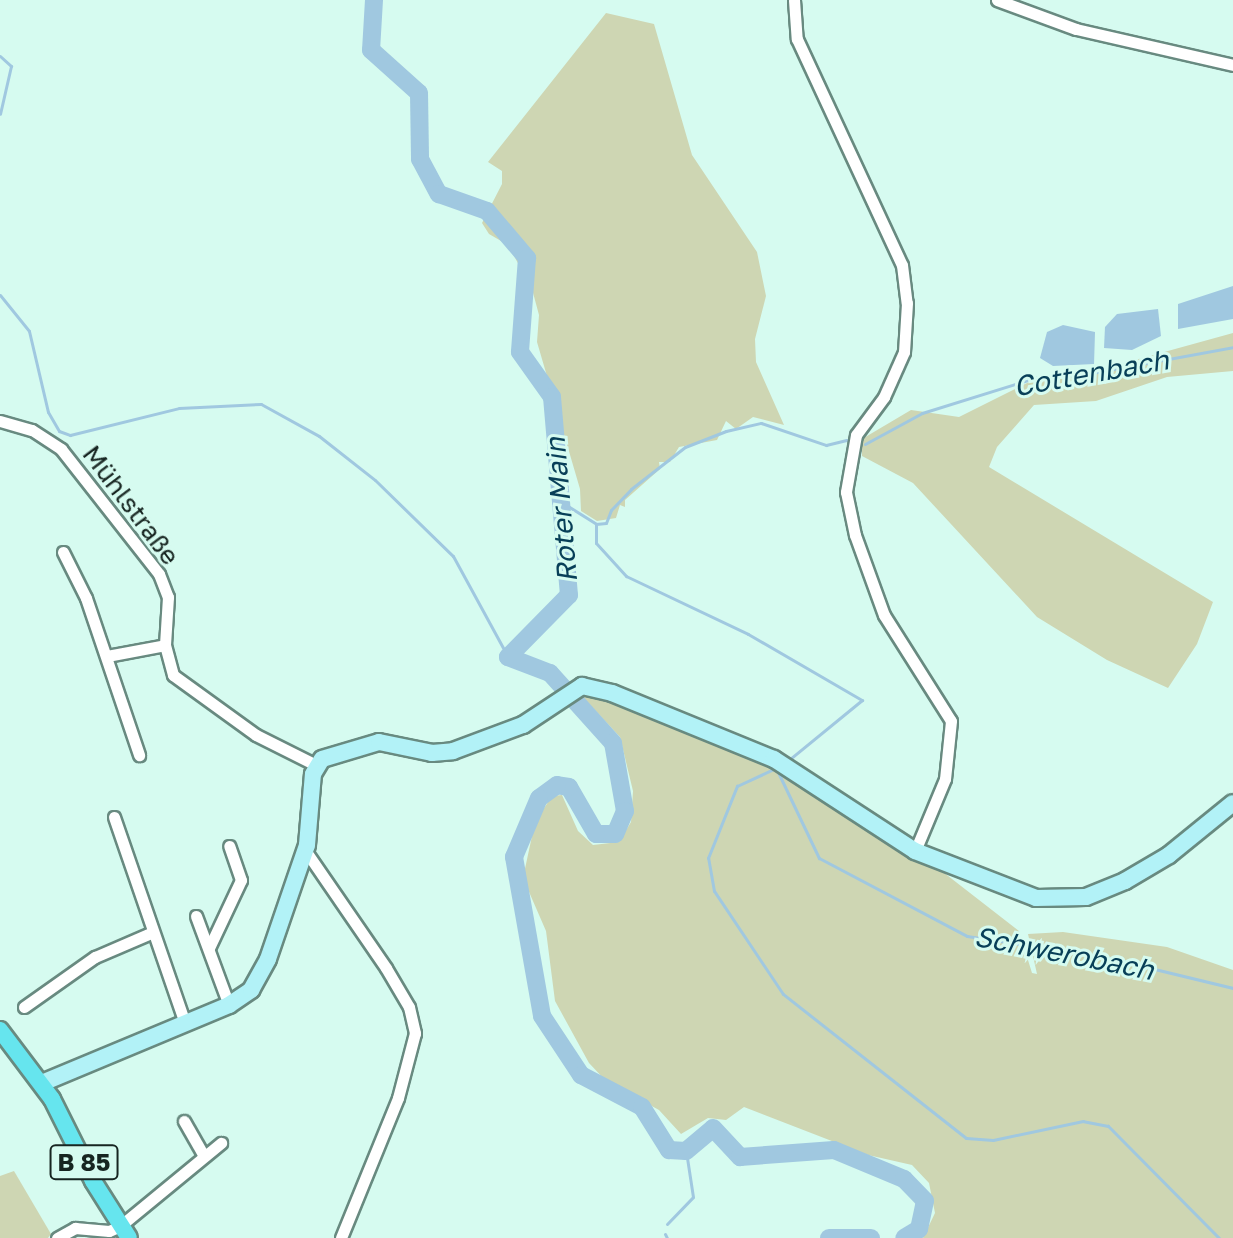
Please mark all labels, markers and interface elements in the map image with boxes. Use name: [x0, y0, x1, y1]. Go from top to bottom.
water label: Cottenbach: [1011, 343, 1171, 403]
water label: Roter Main: [538, 436, 584, 584]
street label: Mühlstraße: [76, 439, 186, 571]
water label: Schwerobach: [972, 919, 1156, 987]
road number: B 85: [48, 1142, 120, 1182]

